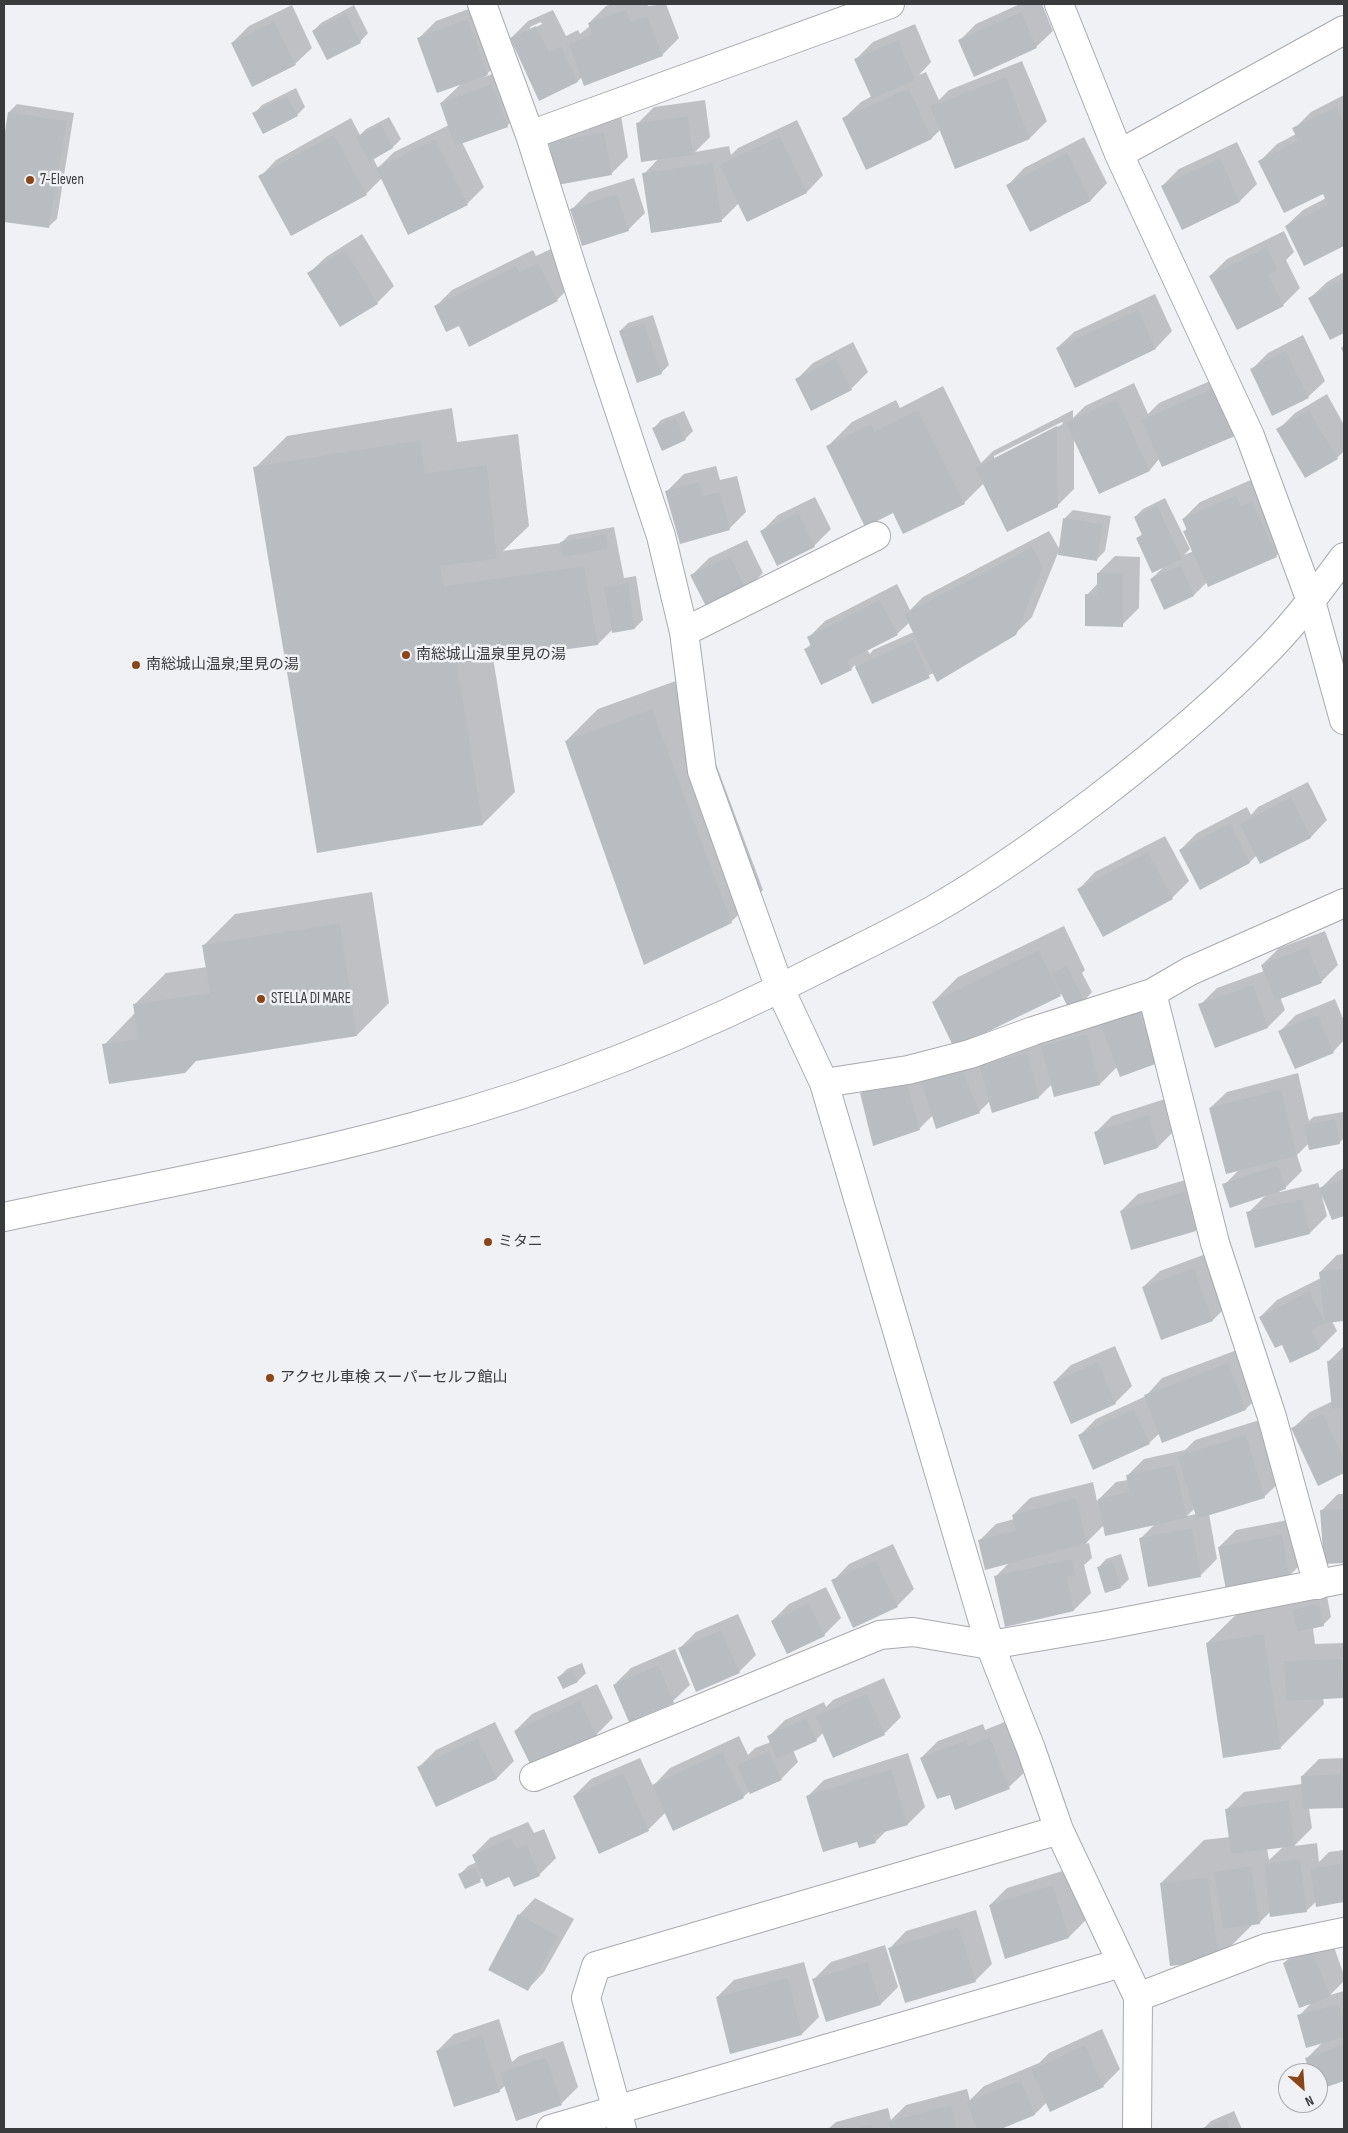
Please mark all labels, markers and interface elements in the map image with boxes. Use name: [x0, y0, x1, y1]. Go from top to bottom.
place label: 7-Eleven: [40, 171, 84, 189]
marker: 7-Eleven: [24, 174, 36, 186]
place label: 南総城山温泉里見の湯: [416, 646, 566, 664]
marker: 南総城山温泉里見の湯: [400, 649, 412, 661]
place label: 南総城山温泉;里見の湯: [146, 656, 299, 674]
marker: 南総城山温泉;里見の湯: [130, 659, 142, 671]
place label: STELLA DI MARE: [271, 990, 351, 1008]
marker: STELLA DI MARE: [255, 993, 267, 1005]
place label: ミタニ: [498, 1233, 543, 1251]
marker: ミタニ: [482, 1236, 494, 1248]
place label: アクセル車検 スーパーセルフ館山: [280, 1369, 507, 1387]
marker: アクセル車検 スーパーセルフ館山: [264, 1372, 276, 1384]
north arrow: [1278, 2063, 1328, 2113]
text: N: [1302, 2092, 1316, 2110]

